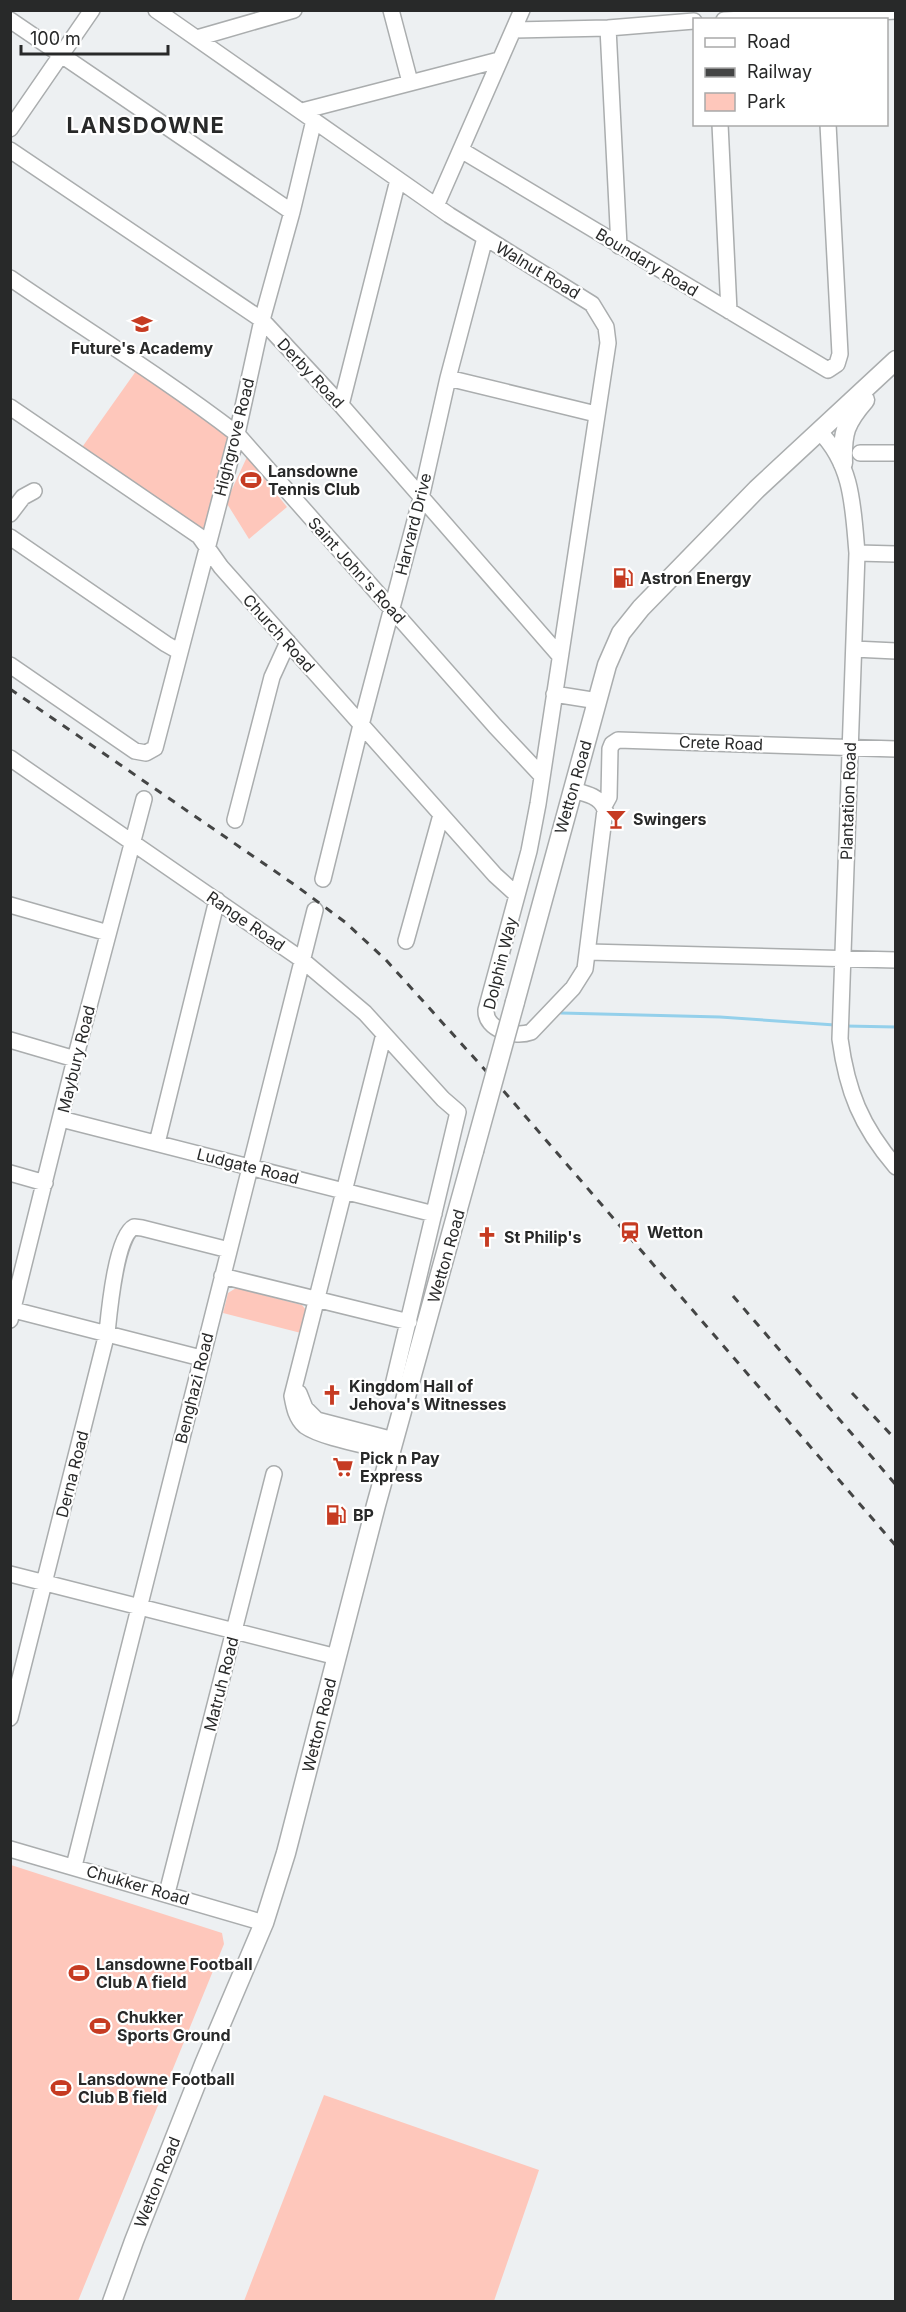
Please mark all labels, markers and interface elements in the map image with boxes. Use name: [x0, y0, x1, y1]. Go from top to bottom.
scale bar: [21, 18, 168, 56]
legend: [693, 18, 888, 126]
text: 100 m: [30, 28, 81, 49]
text: Road: [747, 31, 790, 52]
text: Railway: [747, 61, 812, 82]
text: Park: [747, 91, 786, 112]
district label: LANSDOWNE: [67, 112, 225, 138]
street label: Boundary Road: [592, 224, 702, 300]
street label: Walnut Road: [492, 237, 584, 303]
school or university icon: Future's Academy: [130, 312, 154, 336]
street label: Derby Road: [273, 334, 349, 412]
place label: Future's Academy: [71, 338, 213, 358]
street label: Highgrove Road: [210, 376, 258, 498]
place label: Lansdowne Tennis Club: [268, 461, 360, 499]
sports icon: Lansdowne Tennis Club: [239, 468, 263, 492]
street label: Harvard Drive: [391, 471, 435, 577]
street label: Saint John's Road: [304, 513, 410, 627]
fuel station icon: Astron Energy: [611, 566, 635, 590]
place label: Astron Energy: [640, 568, 752, 588]
street label: Church Road: [239, 590, 319, 676]
street label: Crete Road: [679, 732, 763, 754]
street label: Wetton Road: [550, 738, 596, 836]
street label: Plantation Road: [836, 742, 860, 860]
bar icon: Swingers: [604, 807, 628, 831]
place label: Swingers: [633, 809, 707, 829]
street label: Range Road: [203, 887, 289, 955]
street label: Dolphin Way: [479, 915, 521, 1011]
street label: Maybury Road: [53, 1003, 99, 1115]
street label: Ludgate Road: [195, 1144, 301, 1188]
street label: Wetton Road: [423, 1207, 469, 1305]
station icon: Wetton: [618, 1220, 642, 1244]
place label: Wetton: [647, 1222, 703, 1242]
church icon: St Philip's: [475, 1225, 499, 1249]
place label: St Philip's: [504, 1227, 582, 1247]
street label: Benghazi Road: [171, 1331, 217, 1445]
place label: Kingdom Hall of Jehova's Witnesses: [349, 1376, 507, 1414]
church icon: Kingdom Hall of Jehova's Witnesses: [320, 1383, 344, 1407]
street label: Derna Road: [52, 1429, 92, 1519]
place label: Pick n Pay Express: [360, 1448, 440, 1486]
supermarket icon: Pick n Pay Express: [331, 1455, 355, 1479]
fuel station icon: BP: [324, 1503, 348, 1527]
place label: BP: [353, 1505, 374, 1525]
street label: Matruh Road: [200, 1635, 242, 1733]
street label: Wetton Road: [298, 1676, 340, 1774]
street label: Chukker Road: [84, 1861, 192, 1909]
place label: Lansdowne Football Club A field: [96, 1954, 252, 1992]
sports icon: Lansdowne Football Club A field: [67, 1961, 91, 1985]
place label: Chukker Sports Ground: [117, 2007, 231, 2045]
sports icon: Chukker Sports Ground: [88, 2014, 112, 2038]
place label: Lansdowne Football Club B field: [78, 2069, 234, 2107]
sports icon: Lansdowne Football Club B field: [49, 2076, 73, 2100]
street label: Wetton Road: [130, 2134, 184, 2230]

